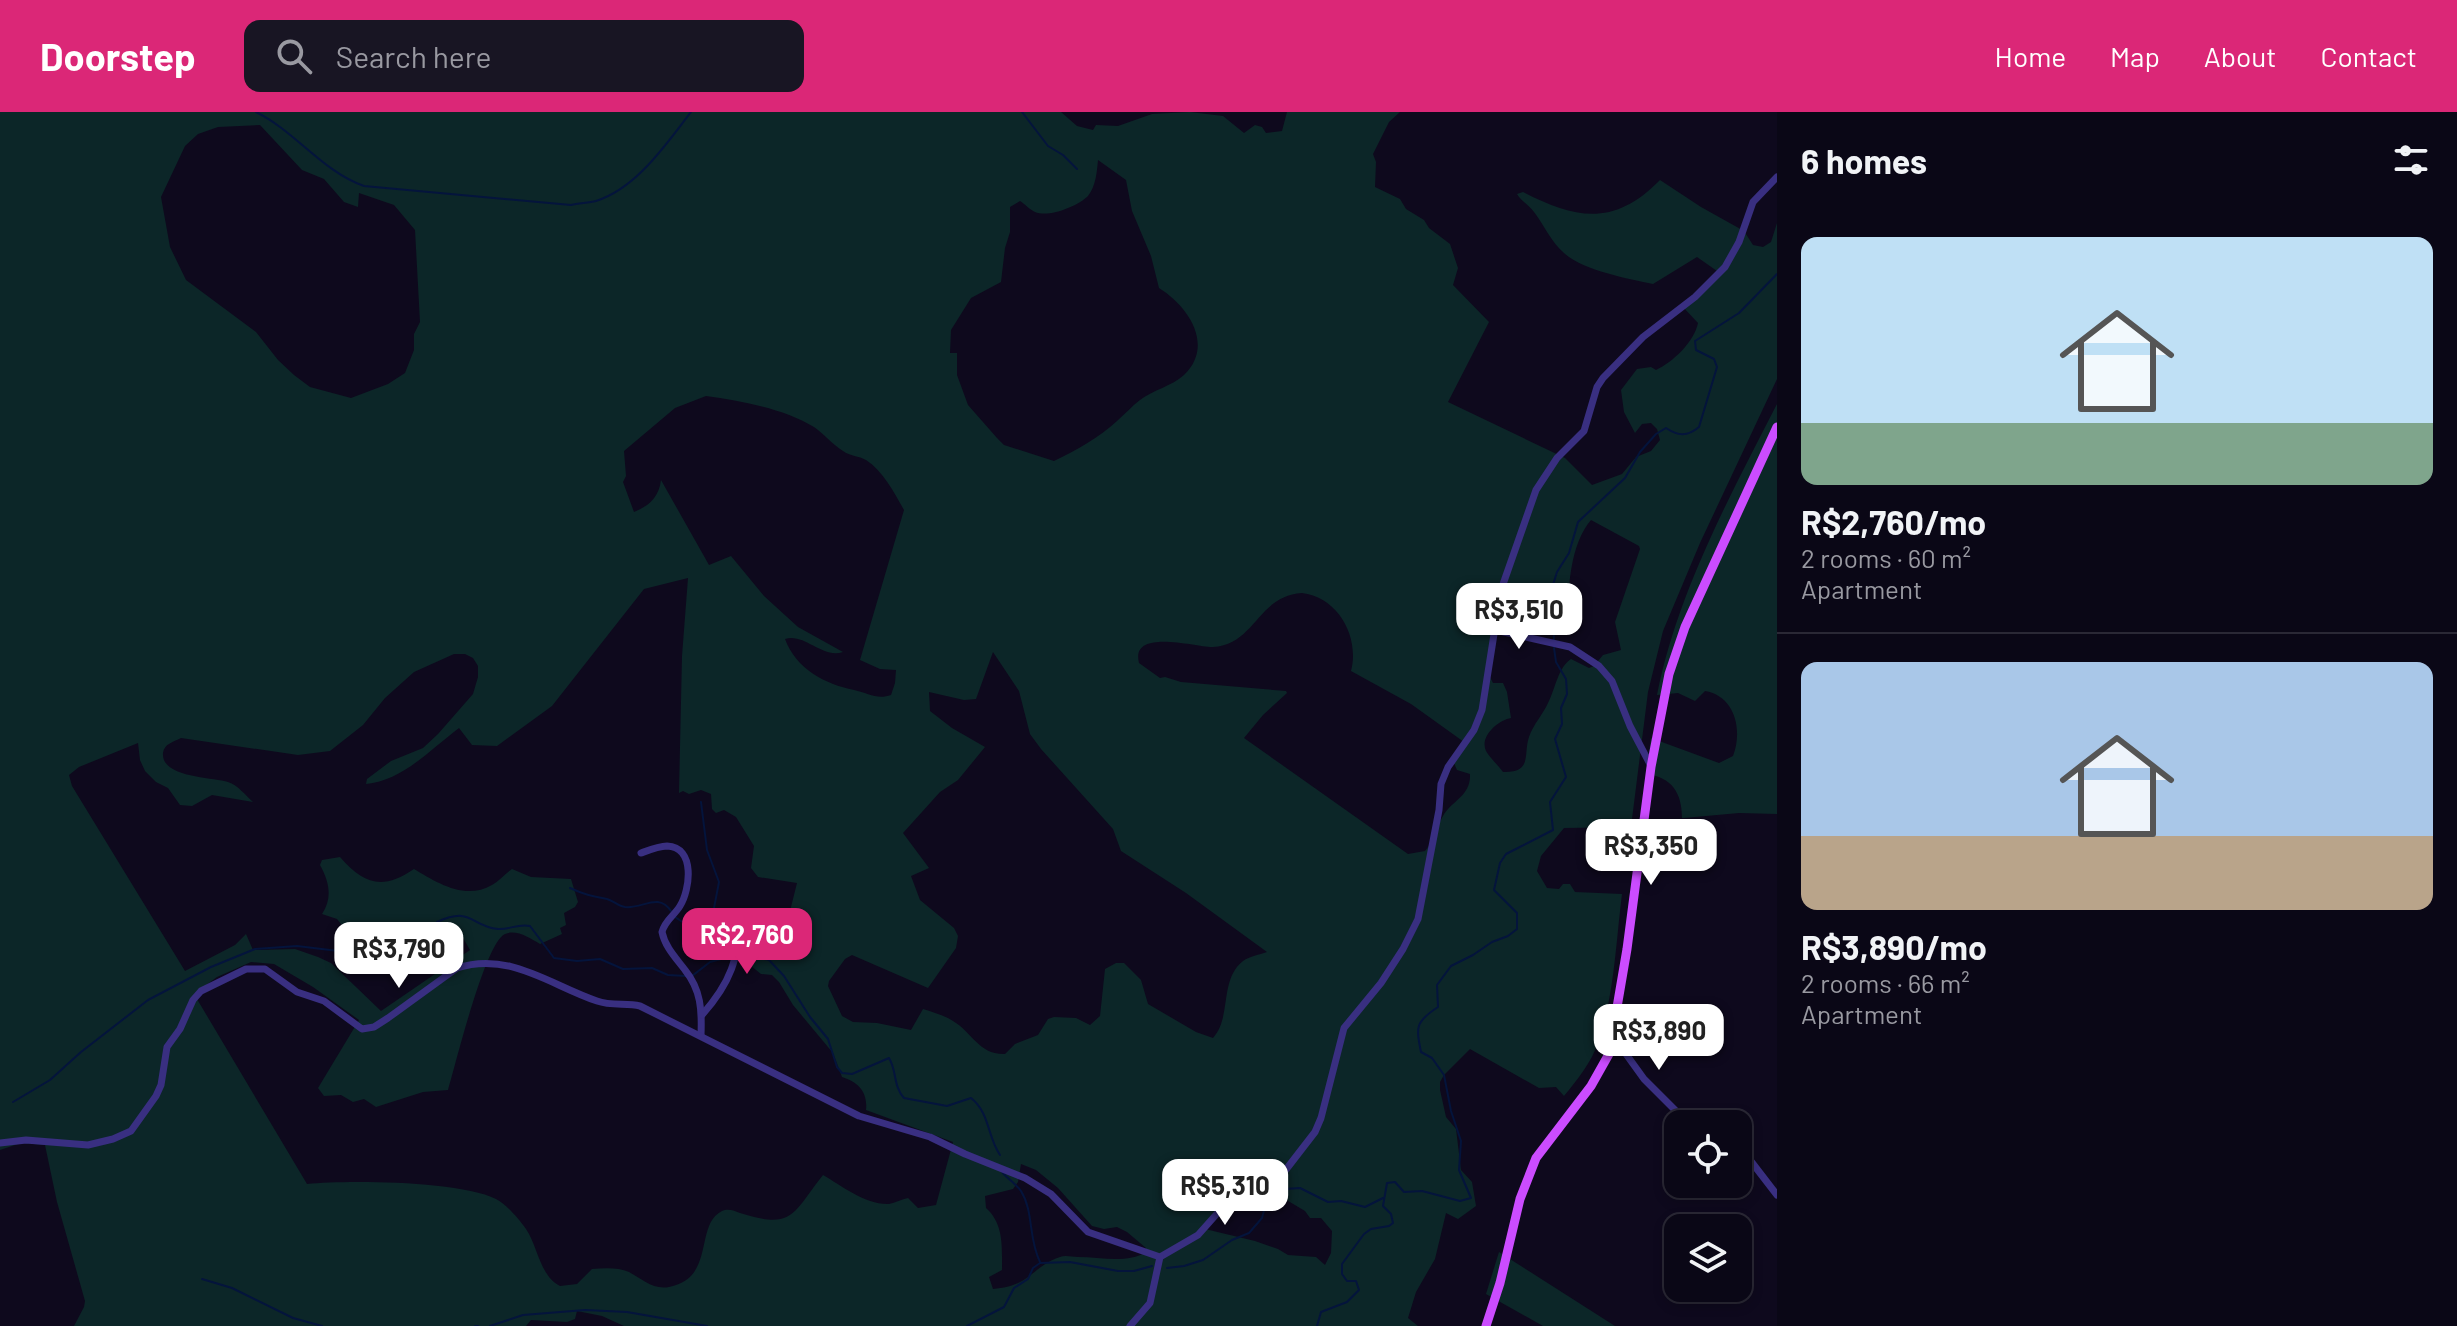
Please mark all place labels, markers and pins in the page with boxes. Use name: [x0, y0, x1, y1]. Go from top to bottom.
pin: R$3,510: [1445, 583, 1593, 651]
pin: R$3,350: [1577, 819, 1725, 887]
pin: R$2,760: [673, 908, 821, 976]
pin: R$3,790: [325, 922, 473, 990]
pin: R$3,890: [1585, 1004, 1733, 1072]
pin: R$5,310: [1151, 1159, 1299, 1227]

